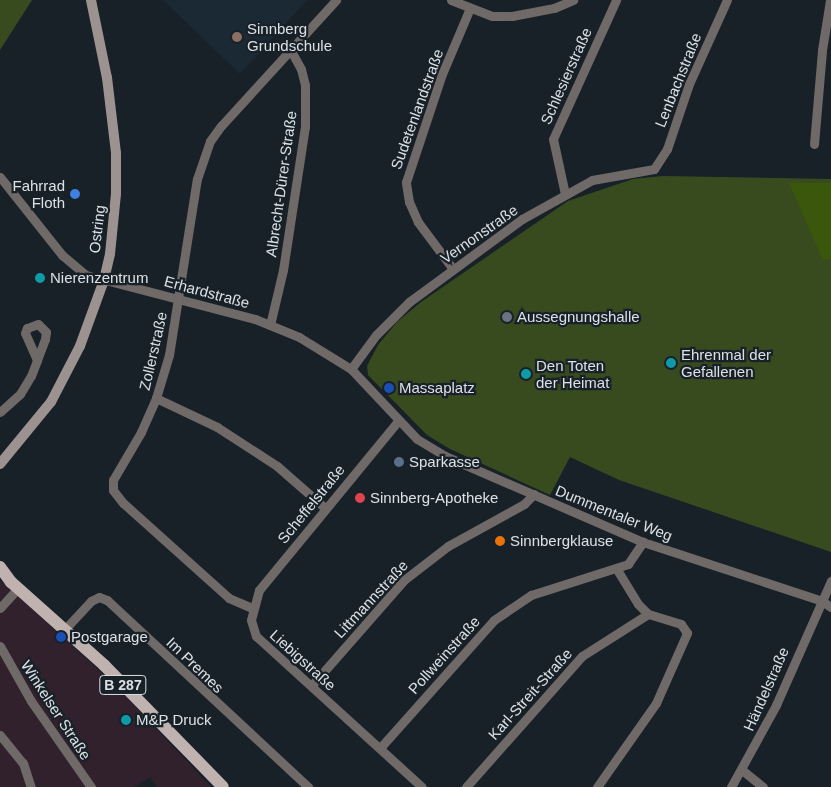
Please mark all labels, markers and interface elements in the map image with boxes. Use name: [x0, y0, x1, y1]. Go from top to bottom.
place label: Sinnberg Grundschule: [247, 19, 332, 54]
street label: Schlesierstraße: [537, 25, 595, 127]
street label: Lenbachstraße: [651, 30, 705, 130]
marker: Sinnberg Grundschule: [231, 31, 243, 43]
street label: Sudetenlandstraße: [387, 46, 447, 172]
street label: Albrecht-Dürer-Straße: [262, 110, 300, 258]
place label: Fahrrad Floth: [12, 176, 65, 211]
marker: Fahrrad Floth: [69, 188, 81, 200]
street label: Vernonstraße: [437, 201, 521, 267]
street label: Ostring: [85, 204, 109, 254]
place label: Nierenzentrum: [50, 269, 148, 287]
marker: Nierenzentrum: [34, 272, 46, 284]
street label: Erhardstraße: [162, 272, 252, 312]
place label: Aussegnungshalle: [517, 308, 640, 326]
street label: Zollerstraße: [135, 310, 171, 392]
marker: Aussegnungshalle: [501, 311, 513, 323]
place label: Ehrenmal der Gefallenen: [681, 345, 771, 380]
place label: Den Toten der Heimat: [536, 356, 609, 391]
marker: Ehrenmal der Gefallenen: [665, 357, 677, 369]
marker: Den Toten der Heimat: [520, 368, 532, 380]
place label: Massaplatz: [399, 379, 475, 397]
marker: Massaplatz: [383, 382, 395, 394]
place label: Sparkasse: [409, 453, 480, 471]
marker: Sparkasse: [393, 456, 405, 468]
street label: Scheffelstraße: [274, 461, 348, 547]
street label: Dummentaler Weg: [553, 481, 675, 545]
place label: Sinnberg-Apotheke: [370, 489, 498, 507]
marker: Sinnberg-Apotheke: [354, 492, 366, 504]
place label: Sinnbergklause: [510, 532, 613, 550]
marker: Sinnbergklause: [494, 535, 506, 547]
street label: Littmannstraße: [330, 556, 412, 642]
street label: Pollweinstraße: [404, 612, 484, 698]
street label: Liebigstraße: [266, 626, 340, 694]
place label: Postgarage: [71, 628, 148, 646]
marker: Postgarage: [55, 631, 67, 643]
street label: Im Premes: [163, 633, 227, 697]
street label: Händelstraße: [739, 644, 793, 734]
street label: Karl-Streit-Straße: [484, 645, 576, 743]
street label: Winkelser Straße: [17, 657, 95, 763]
road number: B 287: [99, 674, 147, 696]
place label: M&P Druck: [136, 711, 212, 729]
marker: M&P Druck: [120, 714, 132, 726]

